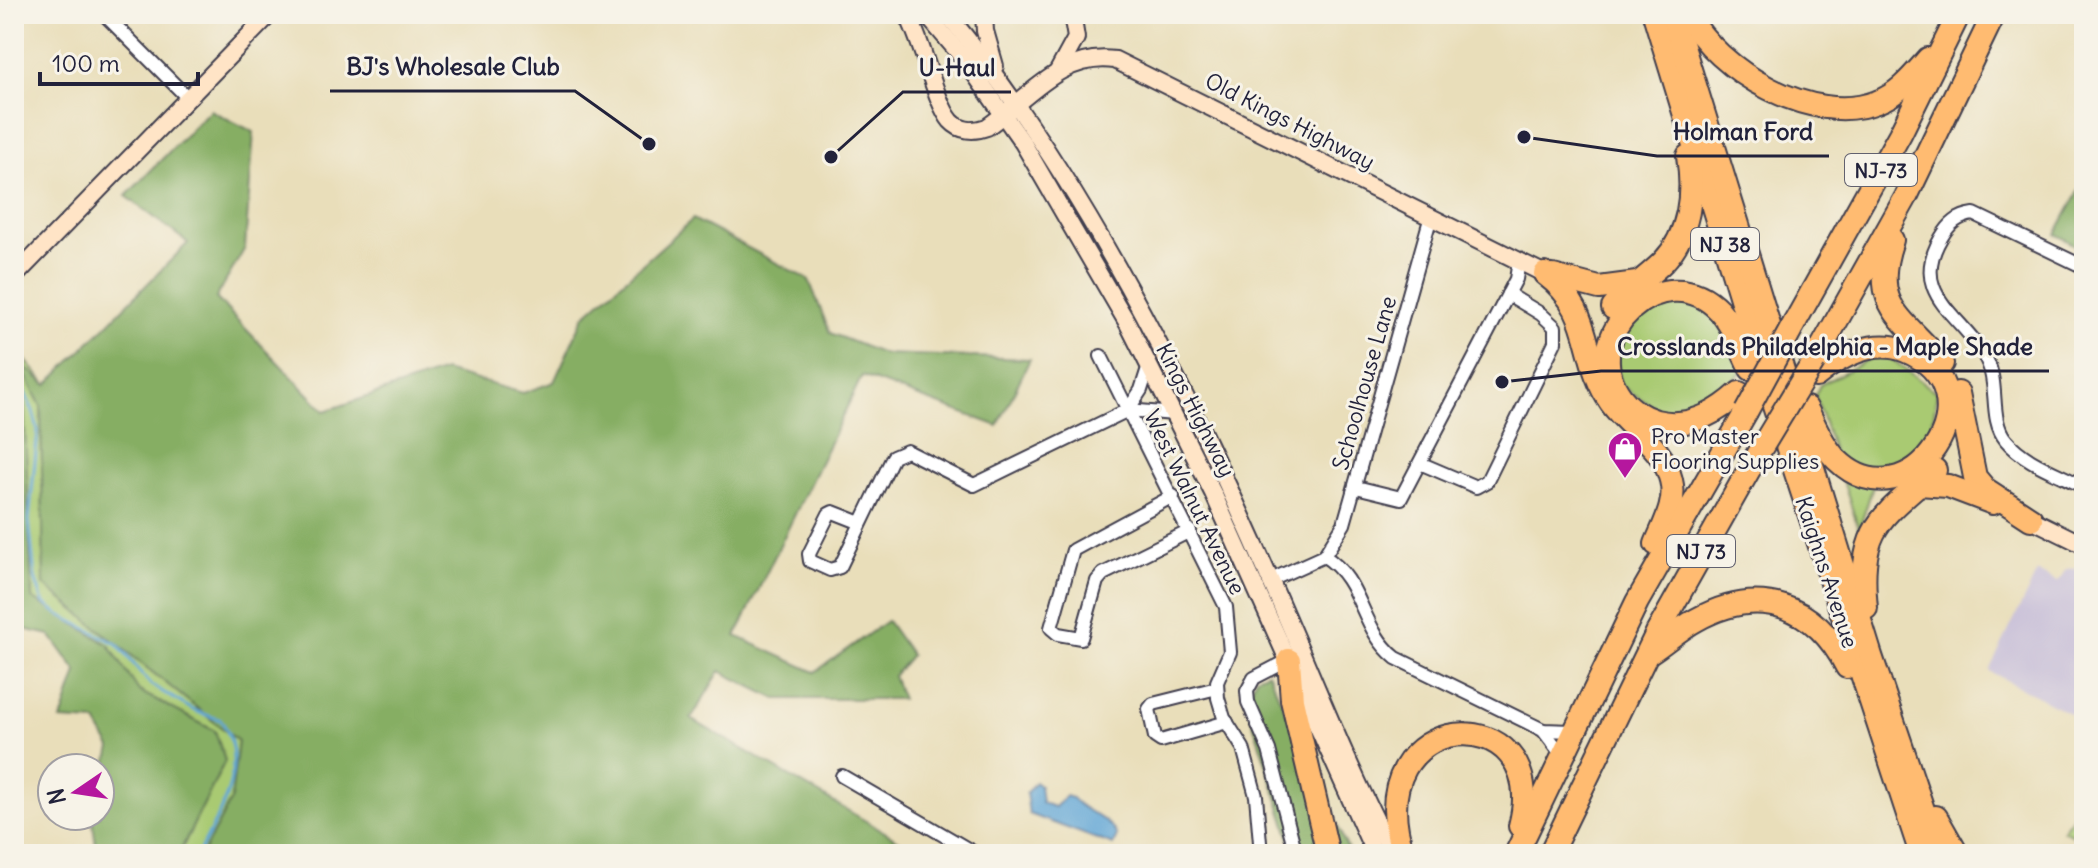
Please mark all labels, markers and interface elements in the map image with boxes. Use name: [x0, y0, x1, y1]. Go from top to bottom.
scale bar: [40, 36, 198, 86]
callout: BJ's Wholesale Club: [330, 43, 575, 91]
callout: U-Haul: [903, 44, 1011, 92]
text: 100 m: [52, 48, 120, 78]
text: BJ's Wholesale Club: [346, 51, 560, 81]
text: U-Haul: [919, 52, 995, 82]
street label: Old Kings Highway: [1200, 66, 1380, 176]
callout: Holman Ford: [1657, 108, 1829, 156]
text: Holman Ford: [1673, 116, 1813, 146]
road number: NJ-73: [1845, 154, 1917, 186]
road number: NJ 38: [1691, 228, 1759, 260]
street label: Schoolhouse Lane: [1326, 293, 1402, 473]
callout: Crosslands Philadelphia - Maple Shade: [1601, 323, 2049, 371]
text: Crosslands Philadelphia - Maple Shade: [1617, 331, 2033, 361]
street label: Kings Highway: [1150, 338, 1242, 482]
street label: West Walnut Avenue: [1138, 405, 1252, 599]
place label: Pro Master Flooring Supplies: [1651, 422, 1819, 475]
shop icon: Pro Master Flooring Supplies: [1606, 430, 1644, 480]
street label: Kaighns Avenue: [1789, 493, 1865, 651]
road number: NJ 73: [1667, 535, 1735, 567]
north arrow: [36, 752, 116, 832]
text: N: [41, 786, 72, 807]

